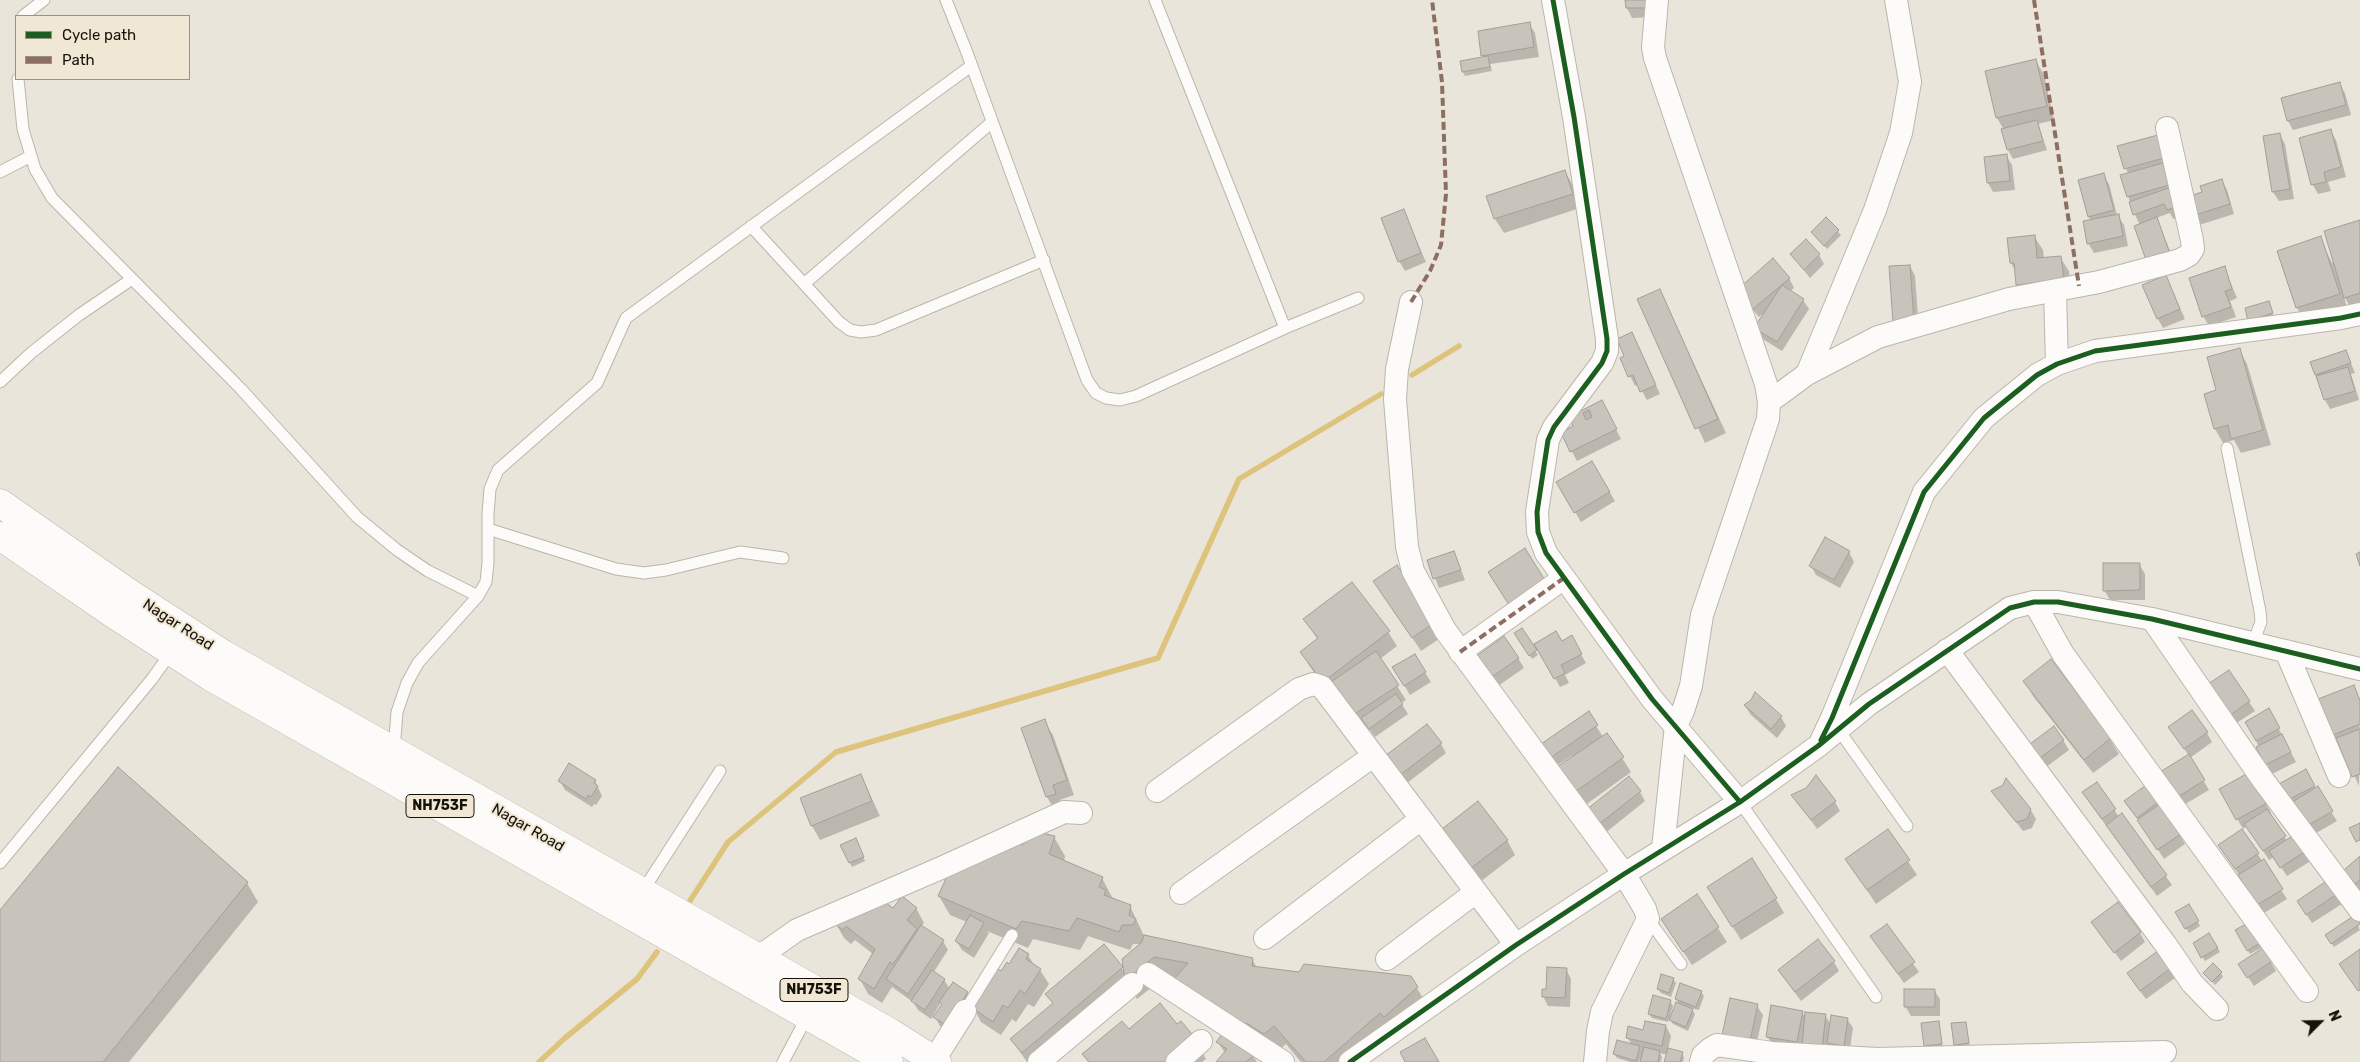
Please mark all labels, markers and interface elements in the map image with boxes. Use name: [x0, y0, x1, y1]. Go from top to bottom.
legend: [15, 15, 190, 80]
text: Cycle path: [62, 26, 136, 44]
text: Path: [62, 51, 95, 69]
street label: Nagar Road: [139, 595, 217, 655]
road number: NH753F: [406, 794, 474, 818]
street label: Nagar Road: [488, 800, 568, 856]
road number: NH753F: [780, 978, 848, 1002]
north arrow: [2295, 997, 2345, 1047]
text: N: [2324, 1008, 2344, 1024]

